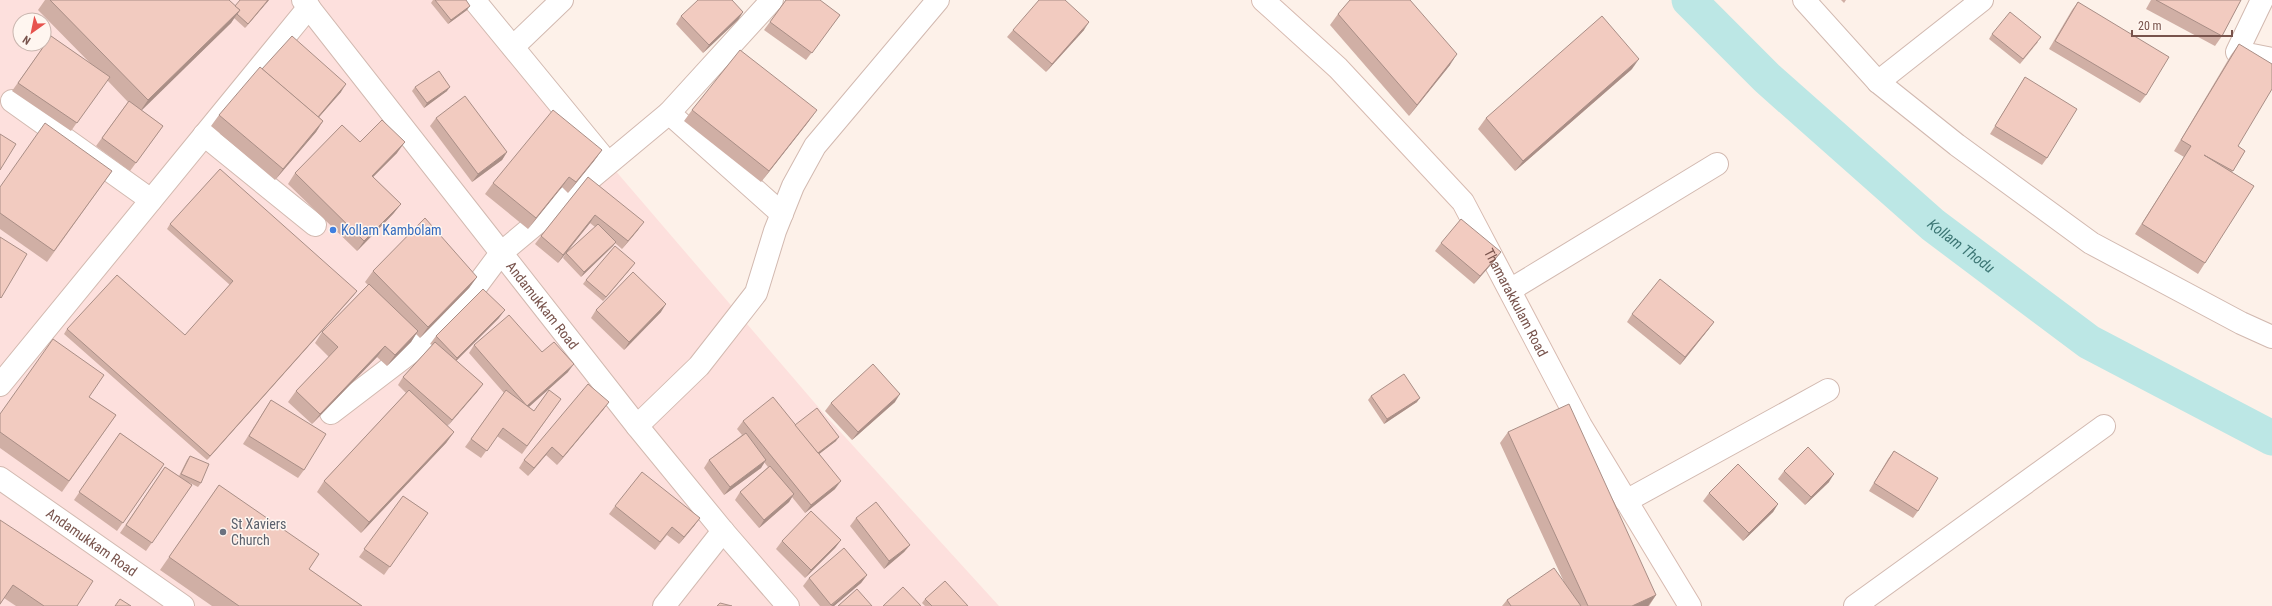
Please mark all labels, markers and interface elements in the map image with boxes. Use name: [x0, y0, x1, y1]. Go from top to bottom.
north arrow: [12, 12, 52, 52]
scale bar: [2132, 12, 2232, 38]
text: 20 m: [2138, 19, 2162, 33]
text: N: [20, 33, 33, 47]
water label: Kollam Thodu: [1924, 215, 1998, 277]
place label: Kollam Kambolam: [341, 222, 442, 238]
marker: Kollam Kambolam: [328, 225, 338, 235]
street label: Thamarakkulam Road: [1481, 246, 1551, 359]
street label: Andamukkam Road: [503, 258, 582, 352]
street label: Andamukkam Road: [43, 505, 140, 579]
place label: St Xaviers Church: [231, 516, 286, 548]
marker: St Xaviers Church: [218, 527, 228, 537]

